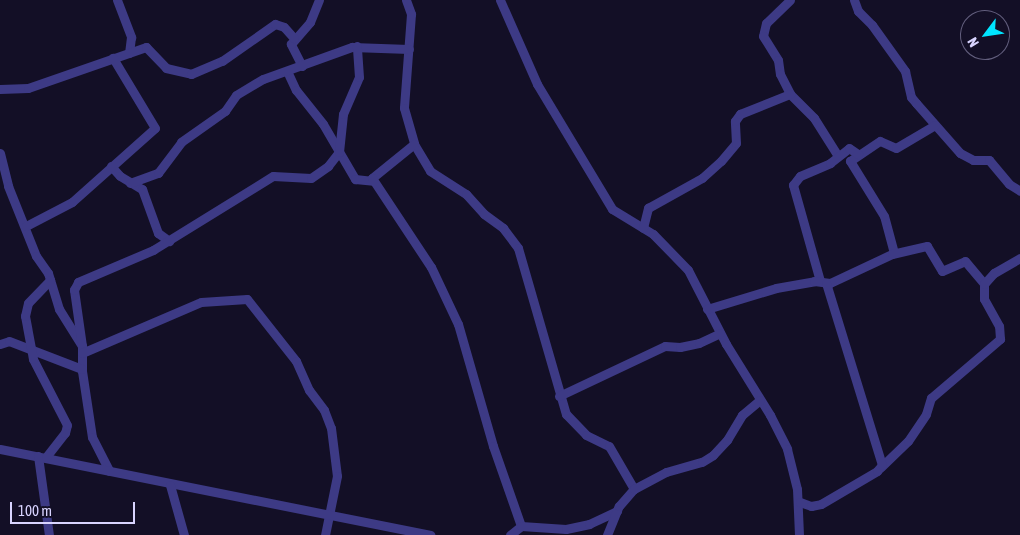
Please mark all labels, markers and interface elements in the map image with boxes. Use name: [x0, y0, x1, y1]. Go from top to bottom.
north arrow: [960, 10, 1010, 60]
text: N: [964, 35, 982, 50]
scale bar: [12, 492, 138, 524]
text: 100 m: [18, 502, 52, 519]

